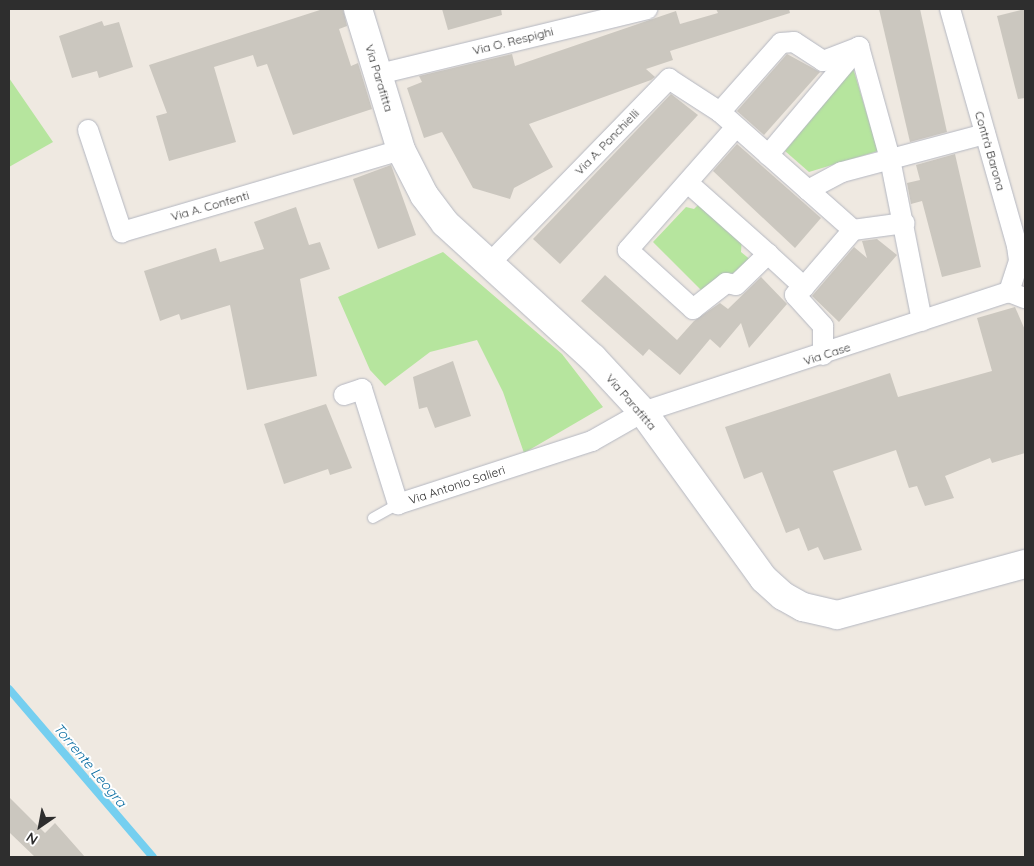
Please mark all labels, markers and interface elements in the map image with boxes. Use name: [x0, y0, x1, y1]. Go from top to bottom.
street label: Via O. Respighi: [471, 24, 555, 58]
street label: Via Parafitta: [362, 43, 396, 113]
street label: Via A. Ponchielli: [572, 106, 642, 178]
street label: Contrà Barona: [972, 110, 1008, 192]
street label: Via A. Confenti: [169, 188, 251, 224]
street label: Via Case: [802, 340, 852, 368]
street label: Via Parafitta: [603, 371, 659, 433]
street label: Via Antonio Salieri: [407, 463, 507, 507]
water label: Torrente Leogra: [50, 720, 130, 810]
north arrow: [15, 801, 65, 851]
text: N: [23, 828, 41, 849]

